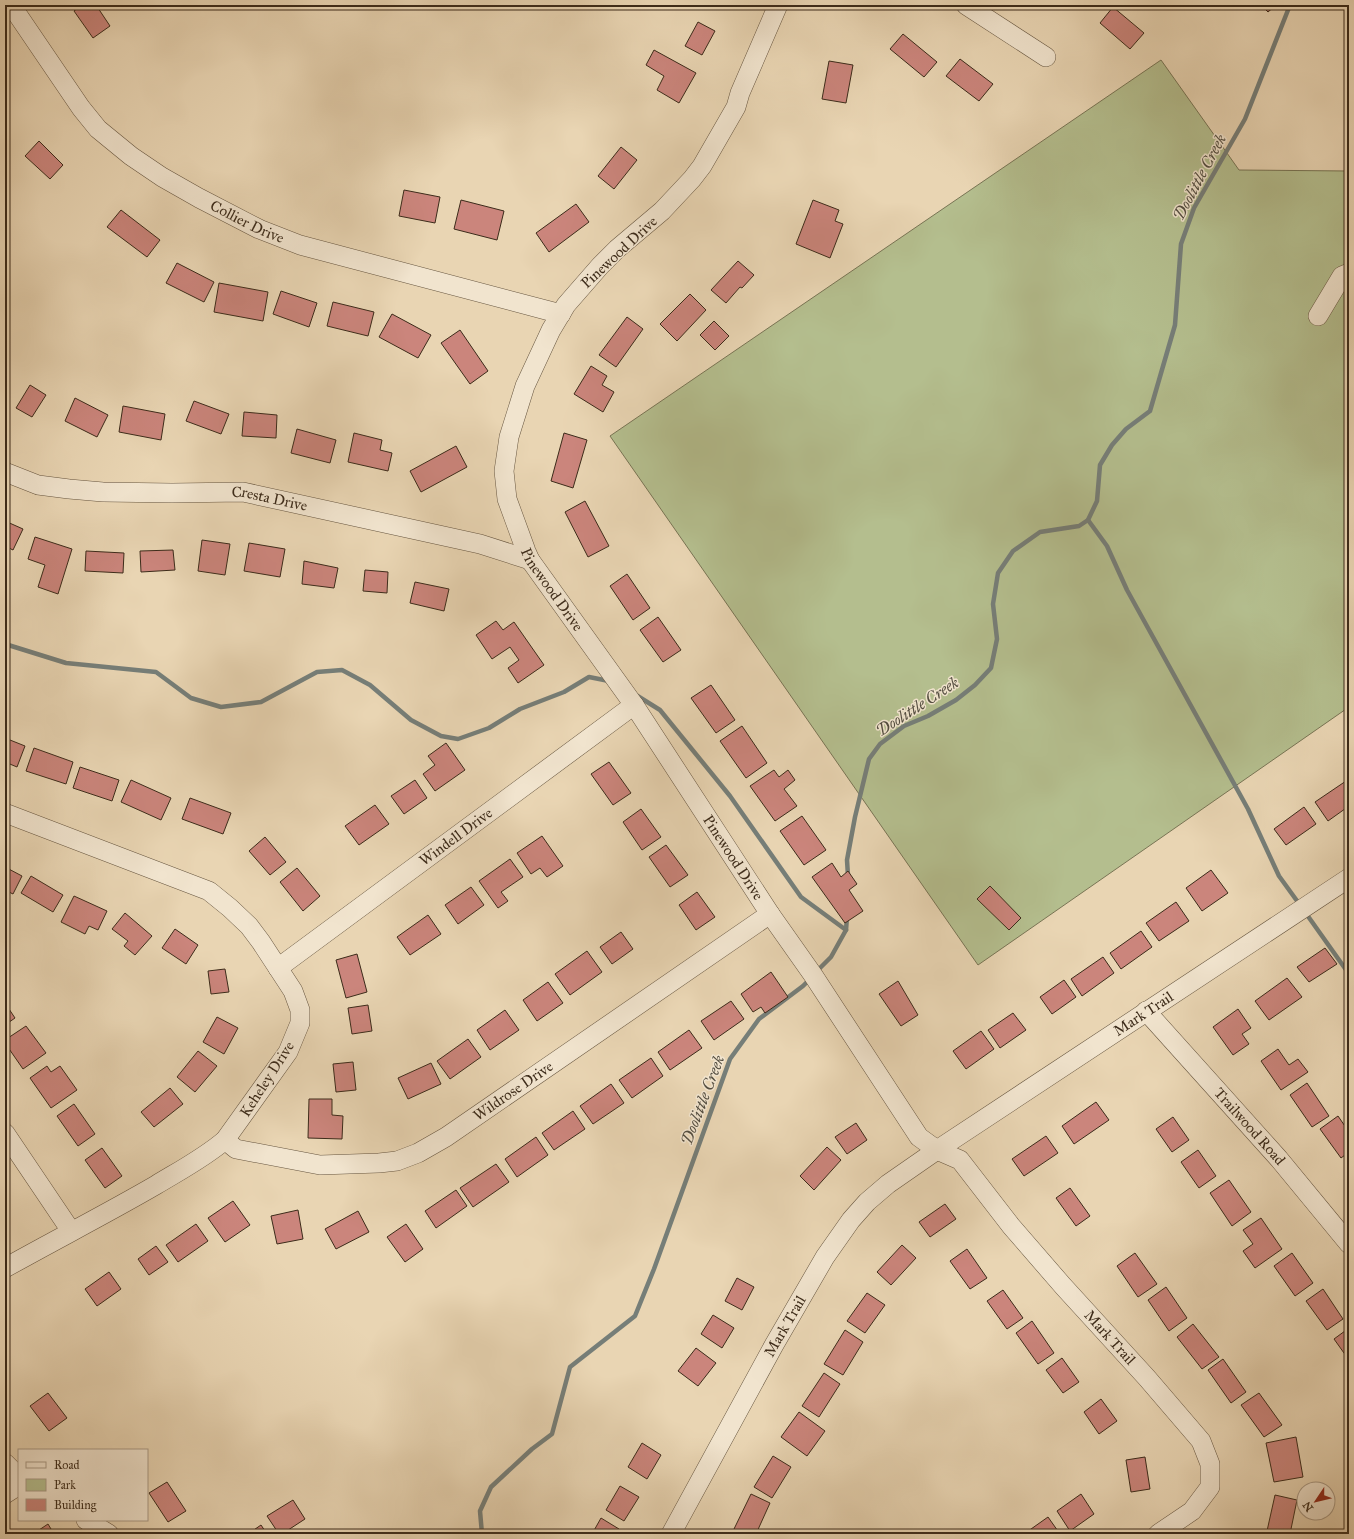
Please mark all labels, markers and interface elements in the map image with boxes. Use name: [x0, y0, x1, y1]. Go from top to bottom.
water label: Doolittle Creek: [1169, 131, 1230, 223]
street label: Collier Drive: [207, 196, 287, 247]
street label: Pinewood Drive: [577, 212, 661, 292]
street label: Cresta Drive: [231, 483, 309, 515]
street label: Pinewood Drive: [517, 545, 587, 635]
water label: Doolittle Creek: [872, 673, 962, 740]
street label: Windell Drive: [416, 804, 496, 870]
street label: Pinewood Drive: [699, 812, 767, 903]
street label: Mark Trail: [1110, 987, 1177, 1040]
street label: Keheley Drive: [236, 1038, 298, 1120]
water label: Doolittle Creek: [677, 1053, 728, 1148]
street label: Wildrose Drive: [470, 1057, 556, 1125]
street label: Trailwood Road: [1210, 1084, 1289, 1169]
street label: Mark Trail: [760, 1292, 810, 1360]
street label: Mark Trail: [1080, 1306, 1140, 1369]
legend: [18, 1449, 148, 1521]
text: Road: [54, 1458, 80, 1472]
text: Park: [54, 1478, 76, 1492]
north arrow: [1296, 1481, 1336, 1521]
text: Building: [54, 1498, 97, 1513]
text: N: [1300, 1498, 1316, 1514]

